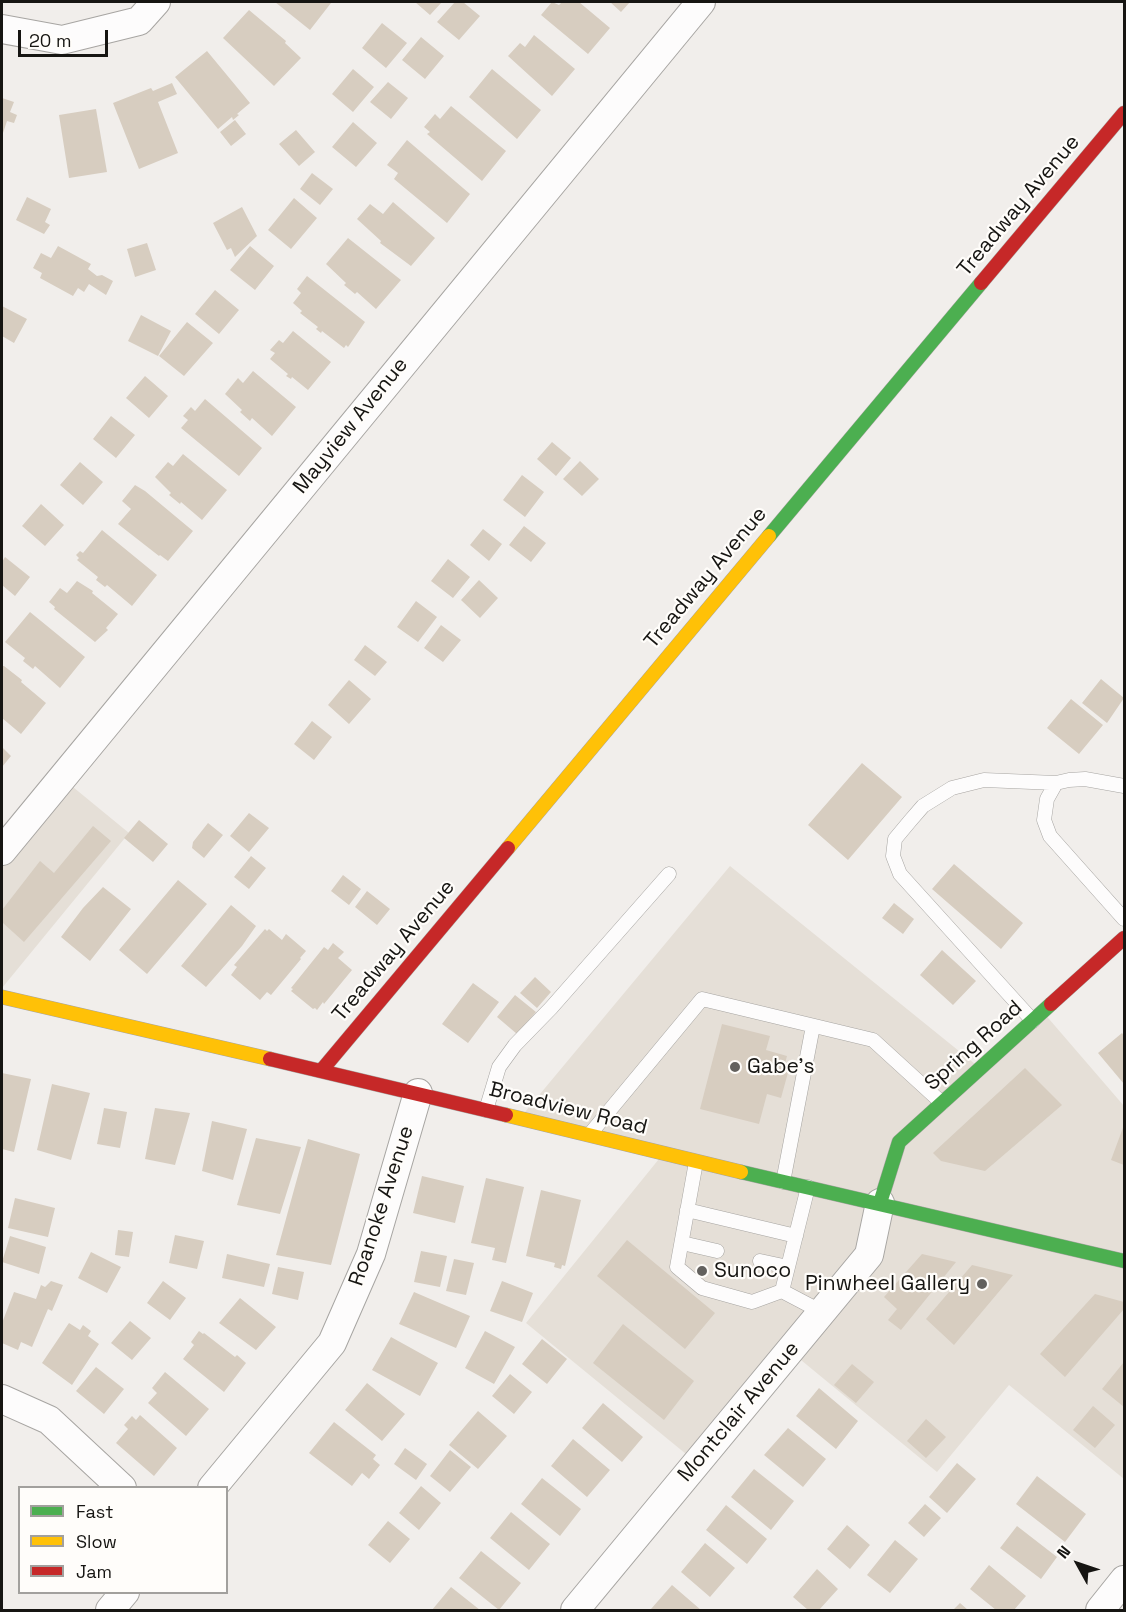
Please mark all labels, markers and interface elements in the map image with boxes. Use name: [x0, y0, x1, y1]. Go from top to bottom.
scale bar: [21, 18, 111, 56]
text: 20 m: [29, 29, 72, 52]
street label: Treadway Avenue: [952, 130, 1086, 282]
street label: Mayview Avenue: [288, 353, 414, 499]
street label: Treadway Avenue: [639, 502, 773, 654]
street label: Treadway Avenue: [327, 875, 461, 1027]
street label: Spring Road: [920, 996, 1028, 1096]
place label: Gabe's: [747, 1054, 814, 1080]
marker: Gabe's: [728, 1060, 742, 1074]
street label: Broadview Road: [486, 1077, 650, 1141]
street label: Roanoke Avenue: [344, 1123, 420, 1289]
place label: Sunoco: [714, 1258, 791, 1284]
marker: Sunoco: [695, 1264, 709, 1278]
place label: Pinwheel Gallery: [805, 1271, 970, 1297]
marker: Pinwheel Gallery: [975, 1277, 989, 1291]
street label: Montclair Avenue: [673, 1337, 805, 1487]
legend: [18, 1486, 228, 1594]
text: Fast: [76, 1500, 113, 1523]
text: Slow: [76, 1530, 117, 1553]
north arrow: [1048, 1534, 1108, 1594]
text: N: [1052, 1541, 1075, 1563]
text: Jam: [76, 1560, 112, 1583]

